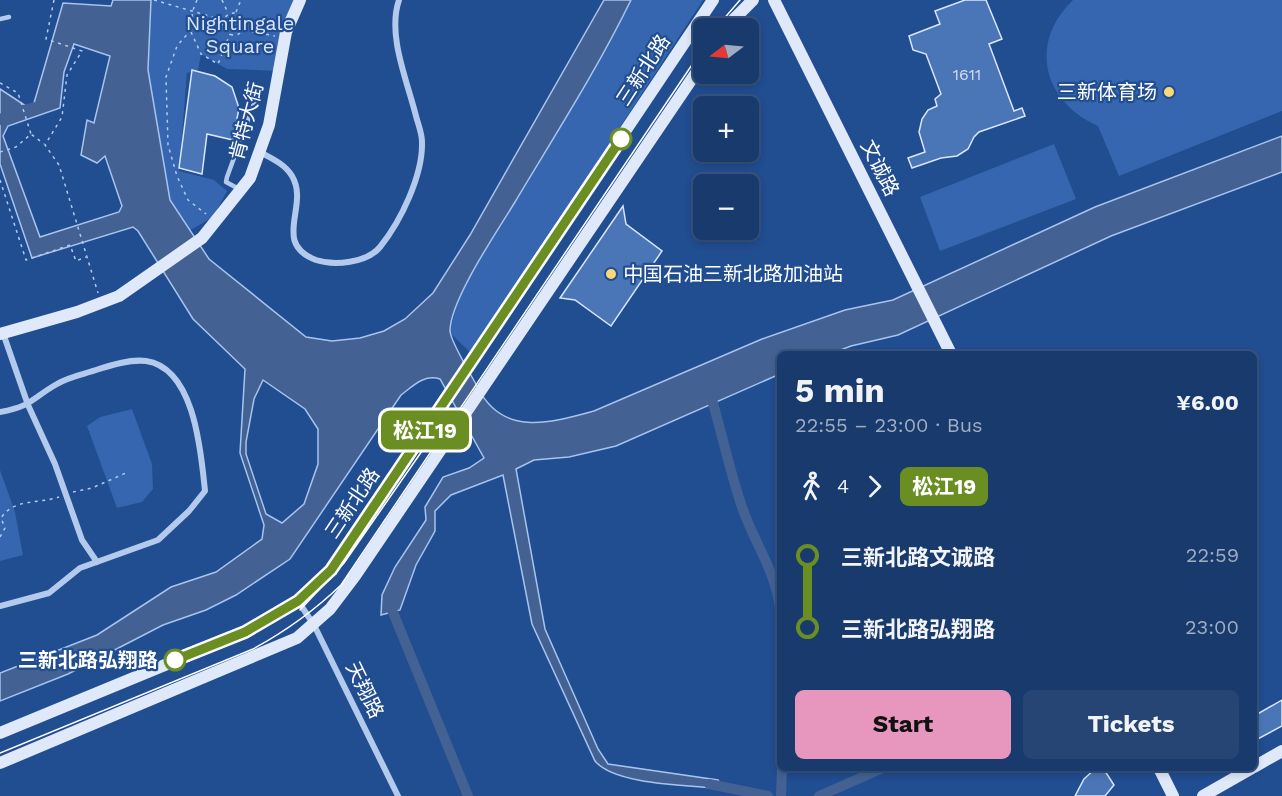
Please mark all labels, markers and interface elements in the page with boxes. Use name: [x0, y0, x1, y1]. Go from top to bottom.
park label: Nightingale Square: [186, 11, 294, 58]
north arrow: [693, 18, 759, 84]
map controls: [693, 18, 759, 240]
street label: 三新北路: [611, 30, 675, 110]
house number: 1611: [953, 65, 981, 84]
street label: 肯特大街: [224, 79, 268, 163]
place label: 三新体育场: [1057, 80, 1157, 104]
marker: 三新体育场: [1162, 85, 1176, 99]
button: +: [693, 96, 759, 162]
unlabelled marker: [610, 128, 632, 150]
street label: 文诚路: [856, 136, 904, 200]
button: −: [693, 174, 759, 240]
place label: 中国石油三新北路加油站: [623, 262, 843, 286]
marker: 中国石油三新北路加油站: [604, 267, 618, 281]
text: 5 min: [795, 371, 885, 410]
text: ¥6.00: [1176, 390, 1239, 415]
line badge: 松江19: [383, 410, 467, 450]
text: 22:55 – 23:00 · Bus: [795, 413, 983, 437]
text: 松江19: [393, 418, 457, 443]
street label: 三新北路: [320, 463, 384, 543]
icon: walk: [795, 470, 828, 503]
icon: forward: [858, 470, 891, 503]
text: 4: [837, 474, 849, 498]
text: 松江19: [912, 474, 976, 499]
text: 22:59: [1186, 543, 1239, 567]
text: 三新北路文诚路: [841, 545, 995, 570]
text: 23:00: [1185, 615, 1239, 639]
text: 三新北路弘翔路: [841, 617, 995, 642]
place label: 三新北路弘翔路: [18, 648, 158, 672]
marker: 三新北路弘翔路: [164, 649, 186, 671]
street label: 天翔路: [341, 658, 389, 722]
button: Start: [795, 690, 1011, 759]
button: Tickets: [1023, 690, 1239, 759]

